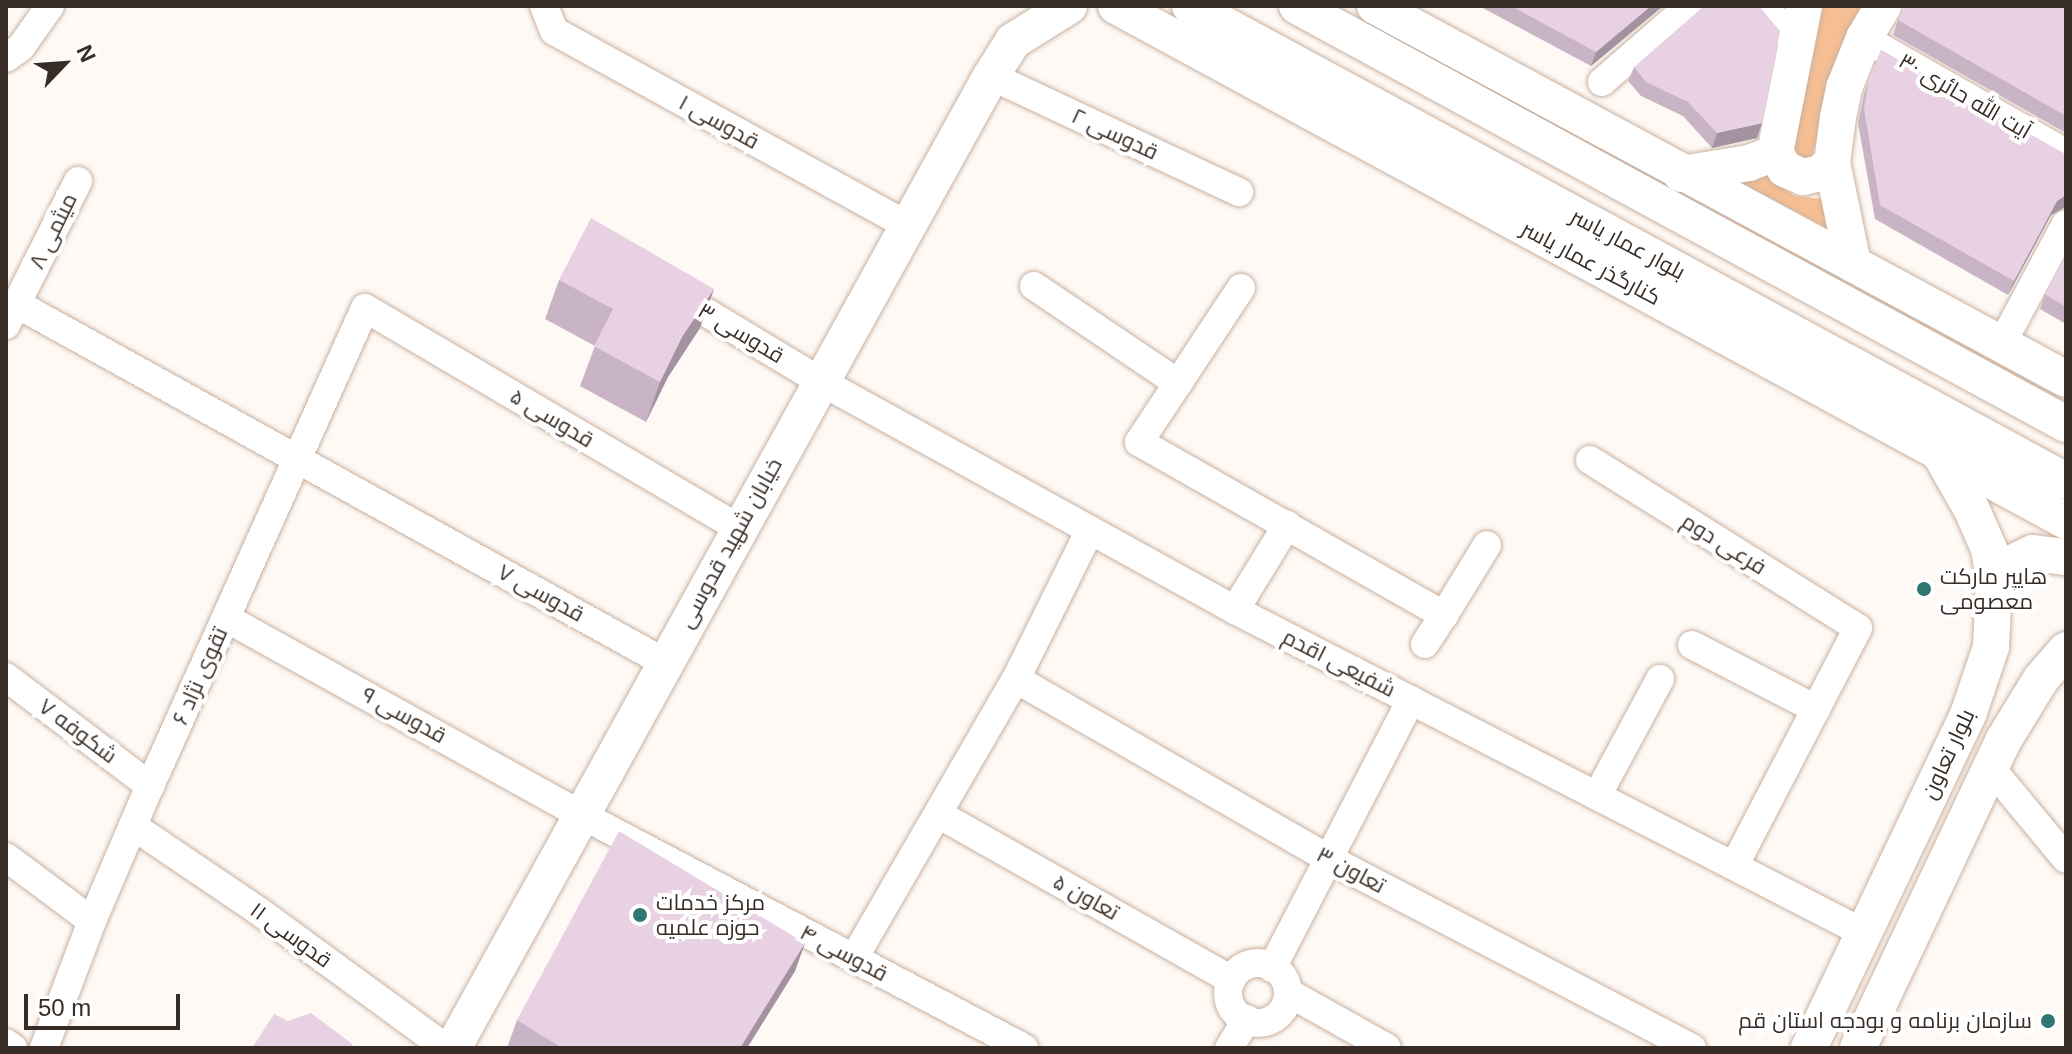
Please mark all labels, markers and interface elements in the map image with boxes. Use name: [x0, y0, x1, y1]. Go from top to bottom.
north arrow: [24, 24, 104, 104]
text: N: [72, 41, 101, 66]
street label: آیت الله حائری ۳۰: [1894, 47, 2036, 145]
street label: قدوسی ۱: [674, 89, 764, 155]
street label: قدوسی ۲: [1068, 102, 1162, 166]
street label: میثمی ۸: [23, 189, 83, 273]
street label: بلوار عمار یاسر: [1566, 203, 1690, 285]
street label: کنارگذر عمار یاسر: [1517, 215, 1665, 311]
street label: قدوسی ۳: [693, 297, 789, 369]
street label: قدوسی ۵: [505, 383, 599, 453]
street label: خیابان شهید قدوسی: [672, 453, 788, 633]
street label: فرعی دوم: [1677, 508, 1771, 580]
street label: قدوسی ۷: [493, 559, 589, 627]
place label: هایپر مارکت معصومی: [1940, 563, 2047, 614]
marker: هایپر مارکت معصومی: [1915, 580, 1933, 598]
street label: تقوی نژاد ۶: [167, 623, 233, 729]
street label: شفیعی اقدم: [1278, 623, 1400, 703]
street label: قدوسی ۹: [357, 681, 451, 749]
street label: شکوفه ۷: [34, 693, 122, 769]
street label: بلوار تعاون: [1916, 705, 1980, 803]
street label: تعاون ۳: [1312, 841, 1390, 899]
street label: تعاون ۵: [1048, 868, 1124, 926]
place label: مرکز خدمات حوزه علمیه: [656, 889, 765, 940]
street label: قدوسی ۱۱: [245, 897, 337, 973]
marker: مرکز خدمات حوزه علمیه: [631, 906, 649, 924]
street label: قدوسی ۴: [796, 919, 892, 987]
scale bar: [28, 978, 184, 1028]
text: 50 m: [38, 994, 91, 1021]
place label: سازمان برنامه و بودجه استان قم: [1738, 1008, 2032, 1034]
marker: سازمان برنامه و بودجه استان قم: [2039, 1012, 2057, 1030]

